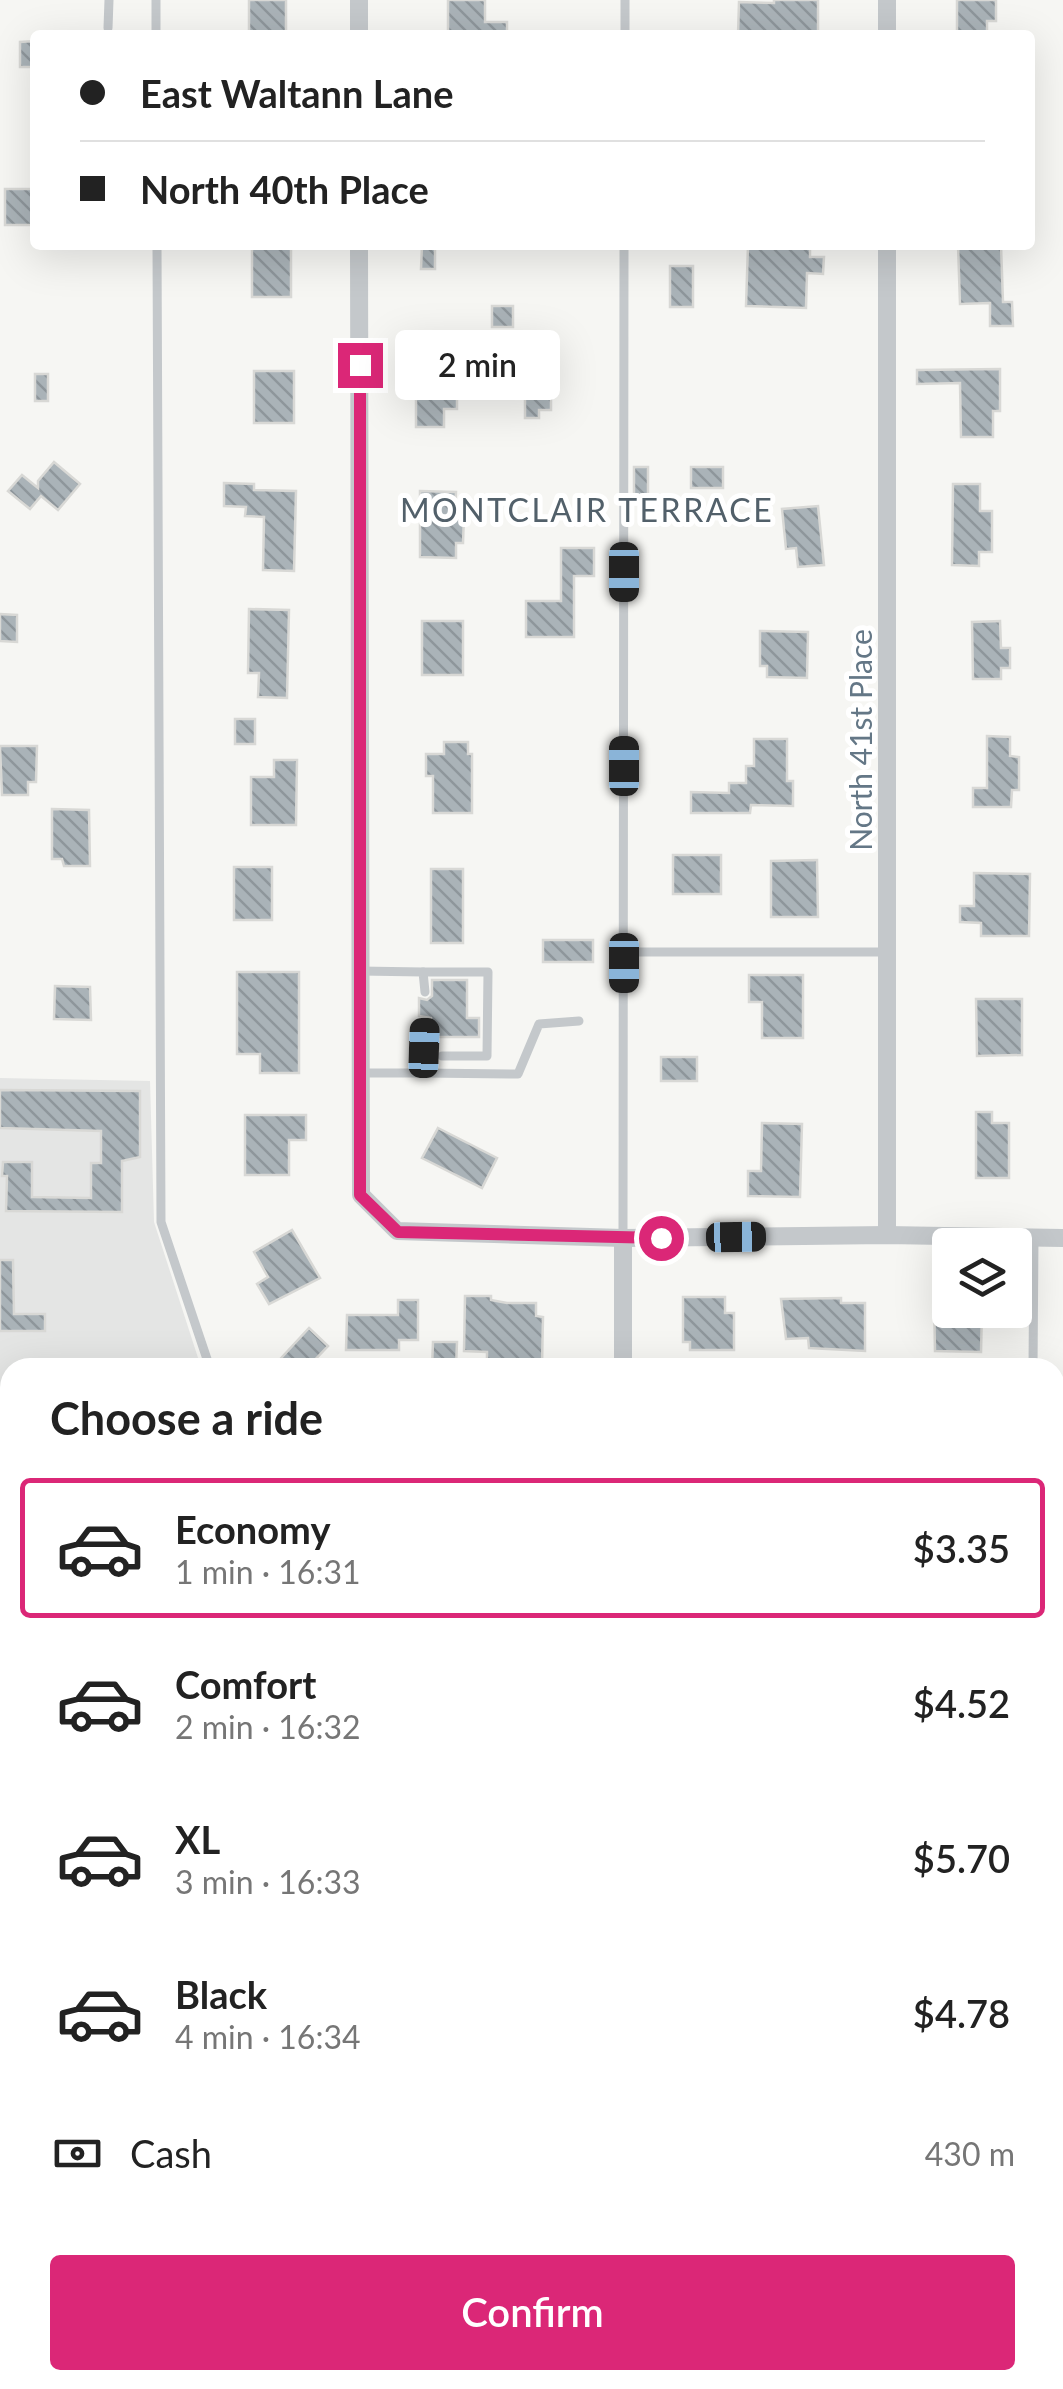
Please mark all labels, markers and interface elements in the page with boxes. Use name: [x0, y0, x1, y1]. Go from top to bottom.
text: East Waltann Lane: [140, 70, 453, 116]
text: North 40th Place: [140, 166, 429, 212]
callout: 2 min: [395, 330, 560, 400]
route end: [338, 343, 383, 388]
text: 2 min: [438, 345, 517, 384]
district label: MONTCLAIR TERRACE: [400, 490, 774, 529]
car: [609, 542, 639, 602]
street label: North 41st Place: [842, 629, 878, 851]
car: [609, 736, 639, 796]
car: [609, 933, 639, 993]
car: [408, 1017, 440, 1079]
route start: [639, 1216, 684, 1261]
car: [706, 1221, 766, 1253]
map controls: [932, 1228, 1032, 1328]
button: layers: [932, 1228, 1032, 1328]
text: Choose a ride: [50, 1391, 323, 1445]
icon: car: [55, 1503, 145, 1593]
text: Economy: [175, 1506, 330, 1552]
text: $3.35: [913, 1525, 1010, 1571]
text: 1 min · 16:31: [175, 1552, 361, 1591]
icon: car: [55, 1658, 145, 1748]
text: Comfort: [175, 1661, 316, 1707]
text: $4.52: [913, 1680, 1010, 1726]
text: 2 min · 16:32: [175, 1707, 361, 1746]
icon: car: [55, 1813, 145, 1903]
text: XL: [175, 1816, 220, 1862]
text: $5.70: [913, 1835, 1010, 1881]
text: 3 min · 16:33: [175, 1862, 361, 1901]
icon: car: [55, 1968, 145, 2058]
text: Black: [175, 1971, 267, 2017]
text: $4.78: [913, 1990, 1010, 2036]
text: 4 min · 16:34: [175, 2017, 361, 2056]
icon: cash: [50, 2126, 105, 2181]
text: Cash: [130, 2130, 212, 2176]
text: 430 m: [925, 2134, 1015, 2173]
button: Confirm: [50, 2255, 1015, 2370]

